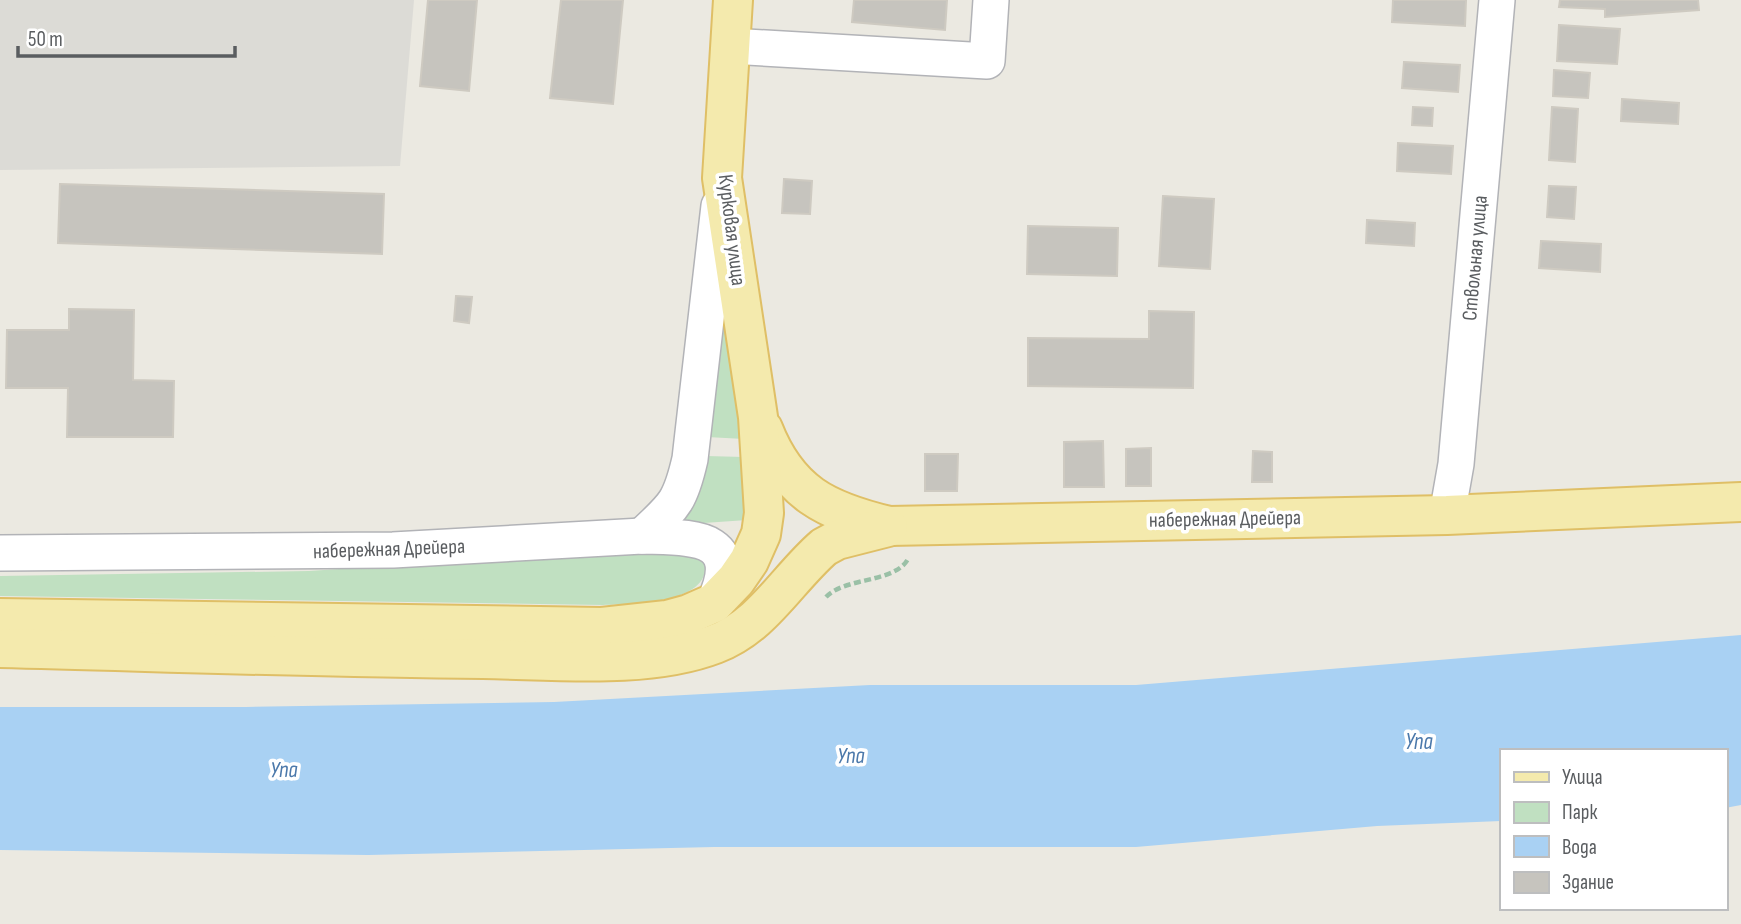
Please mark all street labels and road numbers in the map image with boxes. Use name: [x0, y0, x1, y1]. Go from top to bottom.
street label: Курковая улица: [713, 173, 751, 287]
street label: Ствольная улица: [1457, 194, 1493, 322]
street label: набережная Дрейера: [1149, 505, 1301, 533]
street label: набережная Дрейера: [313, 534, 465, 564]

